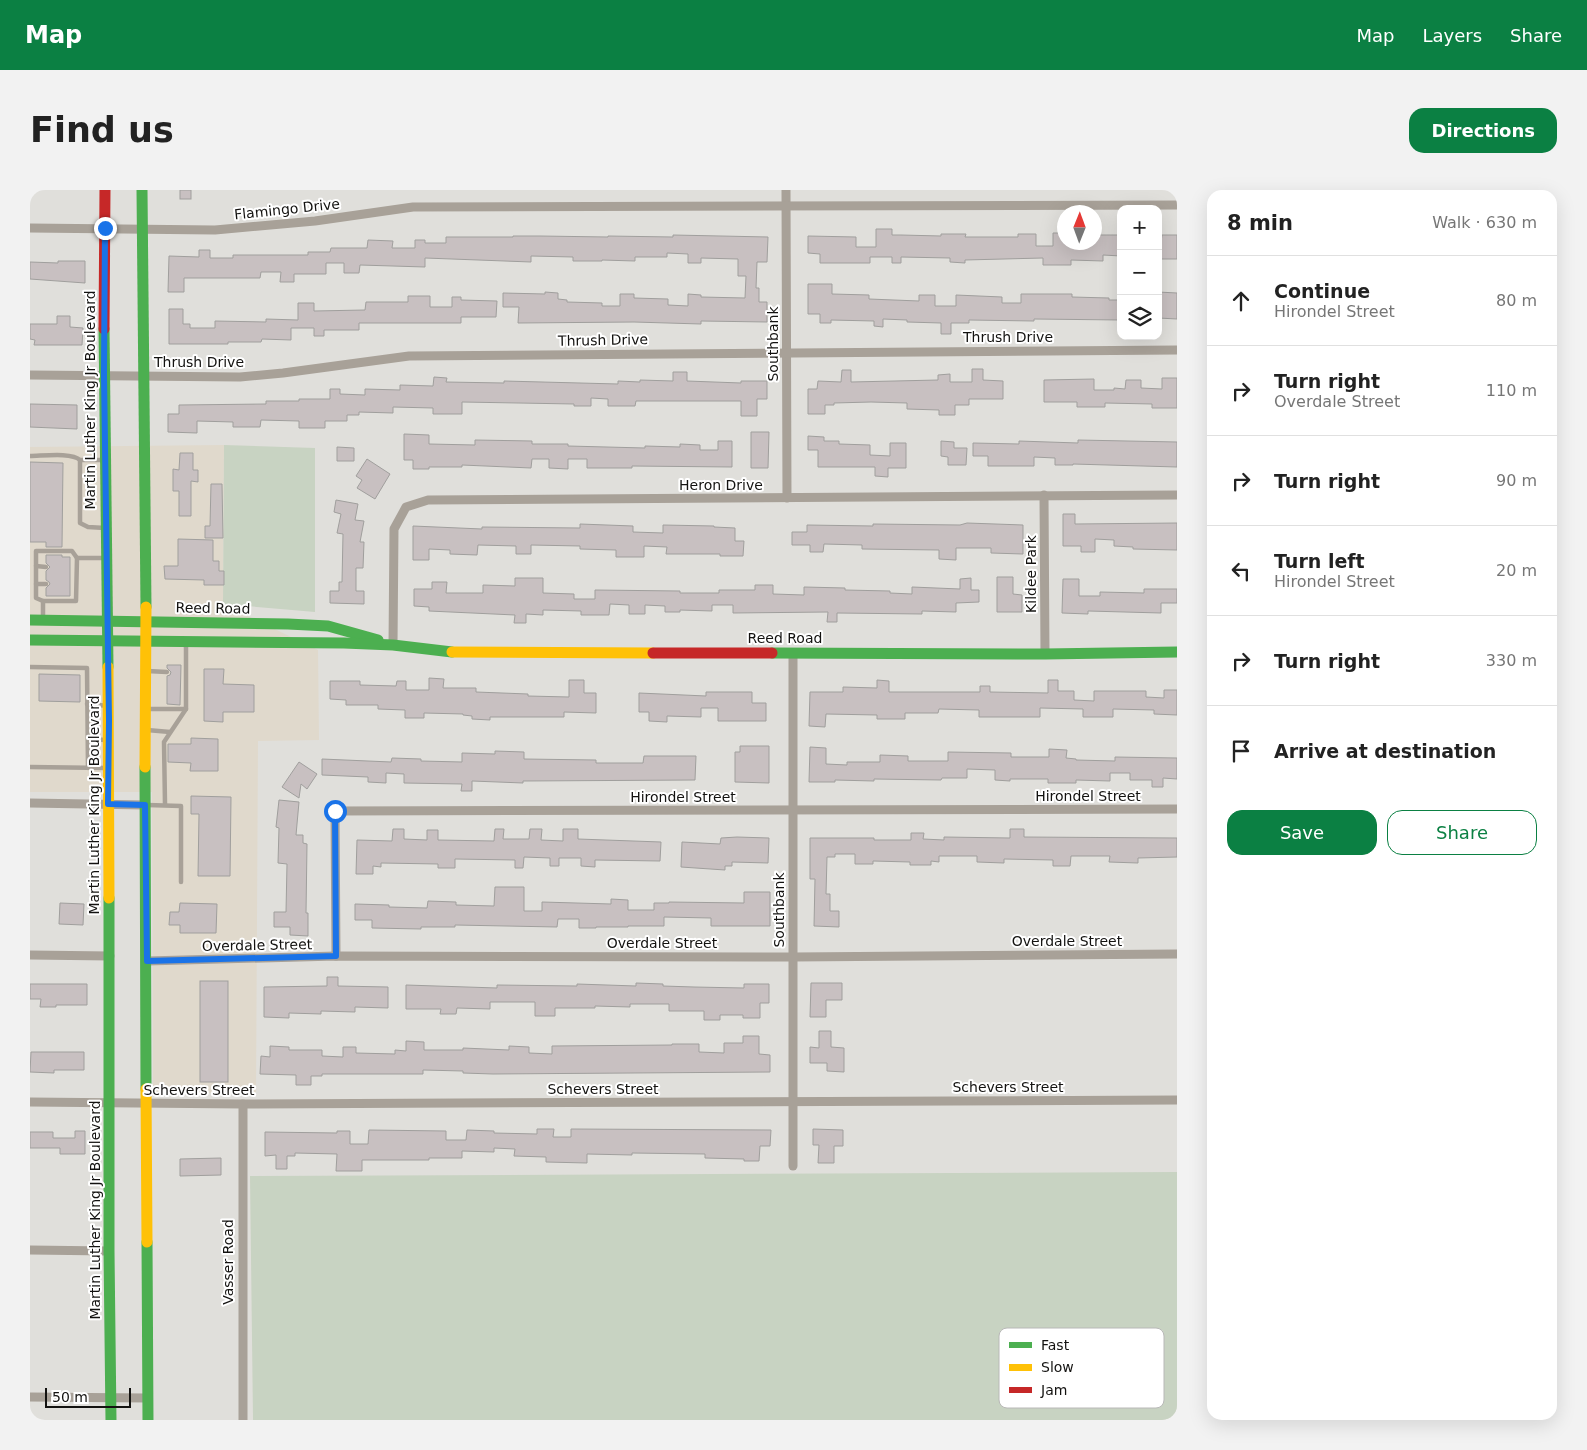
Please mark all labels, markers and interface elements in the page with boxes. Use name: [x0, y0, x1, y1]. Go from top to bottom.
text: Map: [25, 21, 82, 49]
text: Map: [1356, 25, 1394, 46]
text: Layers: [1422, 25, 1482, 46]
text: Share: [1510, 25, 1562, 46]
button: Directions: [1409, 108, 1557, 153]
text: Find us: [30, 110, 174, 150]
street label: Flamingo Drive: [233, 195, 341, 223]
north arrow: [1057, 205, 1102, 250]
map controls: [1117, 205, 1162, 340]
button: +: [1117, 205, 1162, 250]
text: 8 min: [1227, 211, 1293, 235]
text: Walk · 630 m: [1432, 213, 1537, 232]
route end: [94, 217, 117, 240]
button: −: [1117, 250, 1162, 295]
text: Continue: [1274, 280, 1370, 302]
icon: ahead: [1227, 287, 1255, 315]
street label: Martin Luther King Jr Boulevard: [82, 290, 98, 510]
text: 80 m: [1496, 291, 1537, 310]
button: layers: [1117, 295, 1162, 340]
text: Hirondel Street: [1274, 302, 1395, 321]
street label: Southbank: [765, 306, 781, 382]
street label: Thrush Drive: [962, 329, 1053, 345]
street label: Thrush Drive: [557, 331, 648, 349]
street label: Thrush Drive: [153, 354, 244, 370]
text: Turn right: [1274, 370, 1380, 392]
icon: right: [1227, 377, 1255, 405]
text: 110 m: [1486, 381, 1537, 400]
text: Overdale Street: [1274, 392, 1400, 411]
icon: right: [1227, 467, 1255, 495]
text: Turn right: [1274, 470, 1380, 492]
text: 90 m: [1496, 471, 1537, 490]
street label: Heron Drive: [679, 477, 763, 493]
street label: Kildee Park: [1023, 534, 1039, 613]
text: Turn left: [1274, 550, 1365, 572]
icon: left: [1227, 557, 1255, 585]
text: 20 m: [1496, 561, 1537, 580]
text: Hirondel Street: [1274, 572, 1395, 591]
street label: Reed Road: [175, 599, 251, 617]
street label: Reed Road: [748, 630, 822, 646]
icon: right: [1227, 647, 1255, 675]
text: Turn right: [1274, 650, 1380, 672]
text: 330 m: [1486, 651, 1537, 670]
street label: Martin Luther King Jr Boulevard: [86, 695, 102, 915]
icon: arrive: [1227, 737, 1255, 765]
text: Arrive at destination: [1274, 740, 1496, 762]
street label: Hirondel Street: [1035, 788, 1141, 804]
street label: Hirondel Street: [630, 789, 736, 805]
route start: [324, 800, 347, 823]
button: Save: [1227, 810, 1377, 855]
button: Share: [1387, 810, 1537, 855]
street label: Southbank: [771, 872, 787, 948]
street label: Overdale Street: [1012, 933, 1123, 949]
street label: Overdale Street: [607, 935, 718, 951]
street label: Overdale Street: [202, 936, 313, 954]
street label: Schevers Street: [952, 1079, 1064, 1095]
street label: Schevers Street: [547, 1081, 659, 1097]
street label: Schevers Street: [143, 1082, 255, 1098]
street label: Martin Luther King Jr Boulevard: [87, 1100, 103, 1320]
street label: Vasser Road: [220, 1219, 236, 1305]
legend: [999, 1328, 1164, 1408]
text: Fast: [1041, 1337, 1070, 1353]
text: Slow: [1041, 1359, 1074, 1375]
text: Jam: [1040, 1382, 1067, 1398]
scale bar: [45, 1385, 131, 1408]
text: 50 m: [52, 1389, 88, 1405]

